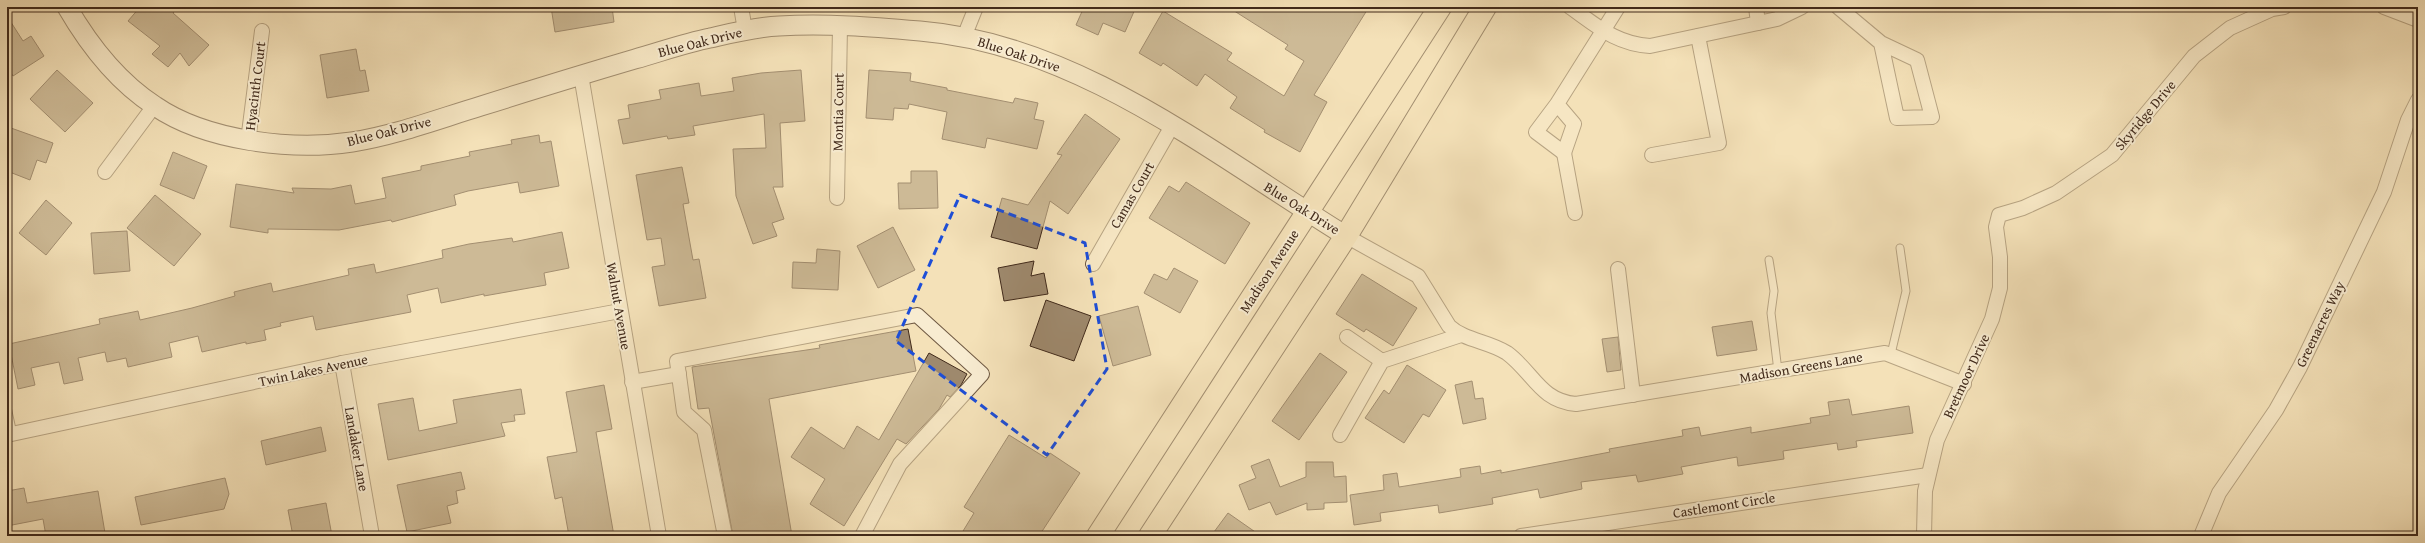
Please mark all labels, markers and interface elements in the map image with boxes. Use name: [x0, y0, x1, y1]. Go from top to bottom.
street label: Blue Oak Drive: [656, 22, 744, 62]
street label: Blue Oak Drive: [975, 31, 1063, 77]
street label: Hyacinth Court: [240, 40, 270, 132]
street label: Montia Court: [827, 73, 849, 151]
street label: Skyridge Drive: [2110, 75, 2181, 154]
street label: Blue Oak Drive: [345, 111, 433, 151]
street label: Camas Court: [1105, 158, 1159, 232]
street label: Blue Oak Drive: [1260, 177, 1344, 239]
street label: Madison Avenue: [1234, 225, 1304, 317]
street label: Walnut Avenue: [601, 261, 637, 352]
street label: Greenacres Way: [2291, 278, 2349, 370]
street label: Bretmoor Drive: [1938, 330, 1994, 421]
street label: Madison Greens Lane: [1738, 346, 1864, 388]
street label: Twin Lakes Avenue: [257, 349, 370, 391]
street label: Landaker Lane: [340, 405, 374, 493]
street label: Castlemont Circle: [1671, 487, 1777, 523]

